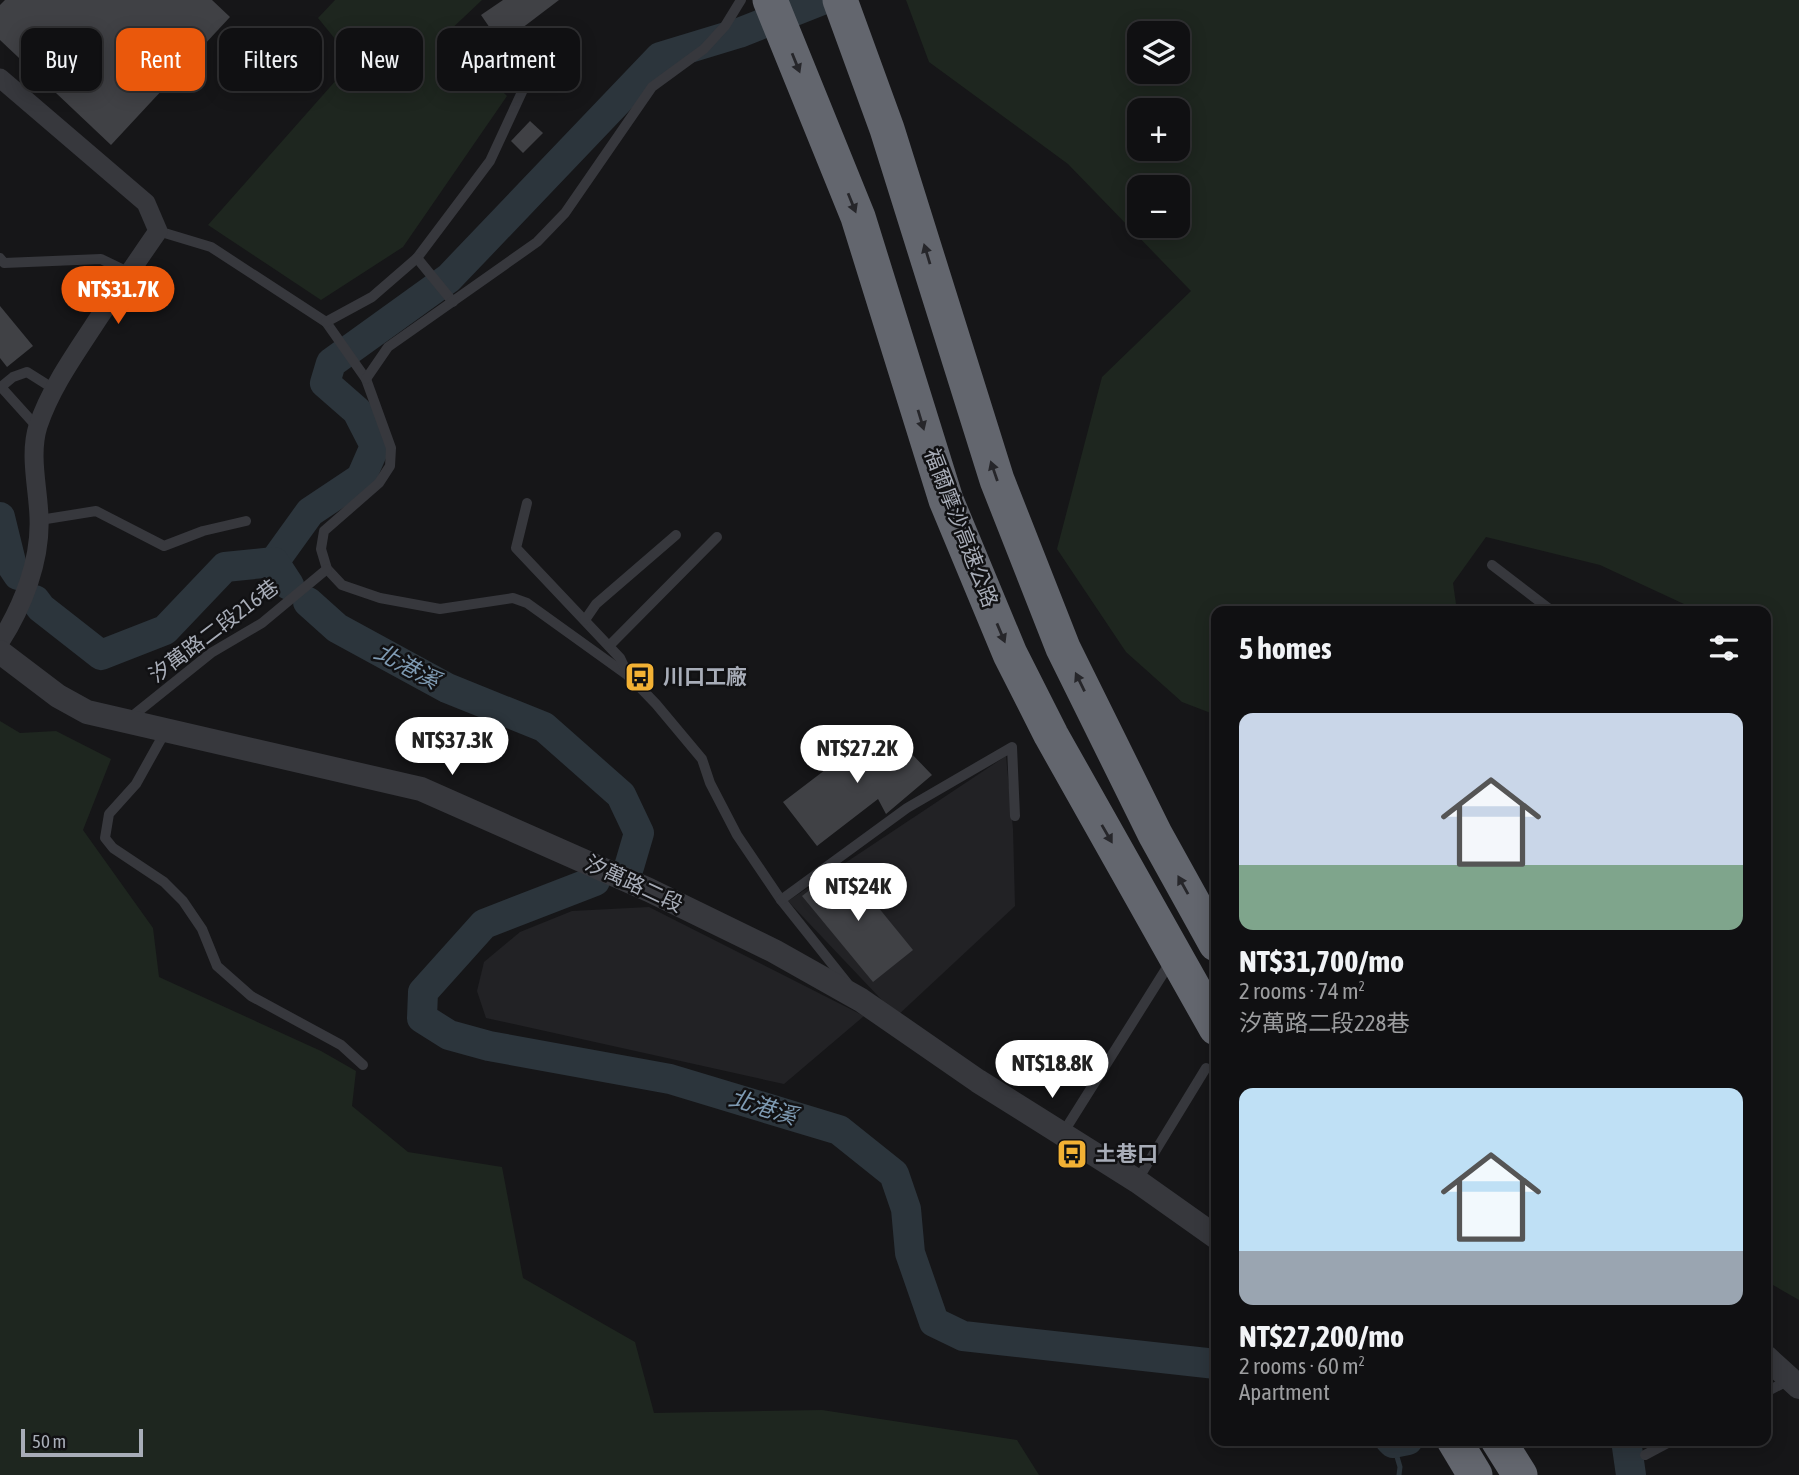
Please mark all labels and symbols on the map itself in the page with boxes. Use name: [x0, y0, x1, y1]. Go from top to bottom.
one-way arrow: [790, 53, 801, 74]
one-way arrow: [847, 193, 858, 214]
one-way arrow: [921, 244, 931, 265]
pin: NT$31.7K: [46, 266, 190, 326]
one-way arrow: [917, 410, 927, 431]
street label: 福爾摩沙高速公路: [921, 445, 1003, 610]
one-way arrow: [988, 461, 999, 482]
street label: 汐萬路二段216巷: [144, 574, 283, 687]
one-way arrow: [996, 622, 1007, 643]
water label: 北港溪: [370, 638, 446, 695]
bus stop icon: 川口工廠: [623, 660, 657, 694]
place label: 川口工廠: [663, 664, 747, 688]
one-way arrow: [1074, 672, 1085, 692]
pin: NT$37.3K: [380, 718, 524, 777]
pin: NT$27.2K: [785, 726, 929, 785]
one-way arrow: [1101, 824, 1114, 843]
street label: 汐萬路二段: [582, 850, 687, 916]
pin: NT$24K: [801, 864, 915, 923]
one-way arrow: [1177, 875, 1189, 894]
pin: NT$18.8K: [980, 1040, 1124, 1100]
water label: 北港溪: [726, 1084, 803, 1130]
bus stop icon: 土巷口: [1055, 1137, 1089, 1171]
place label: 土巷口: [1095, 1141, 1158, 1165]
scale bar: [21, 1426, 144, 1458]

